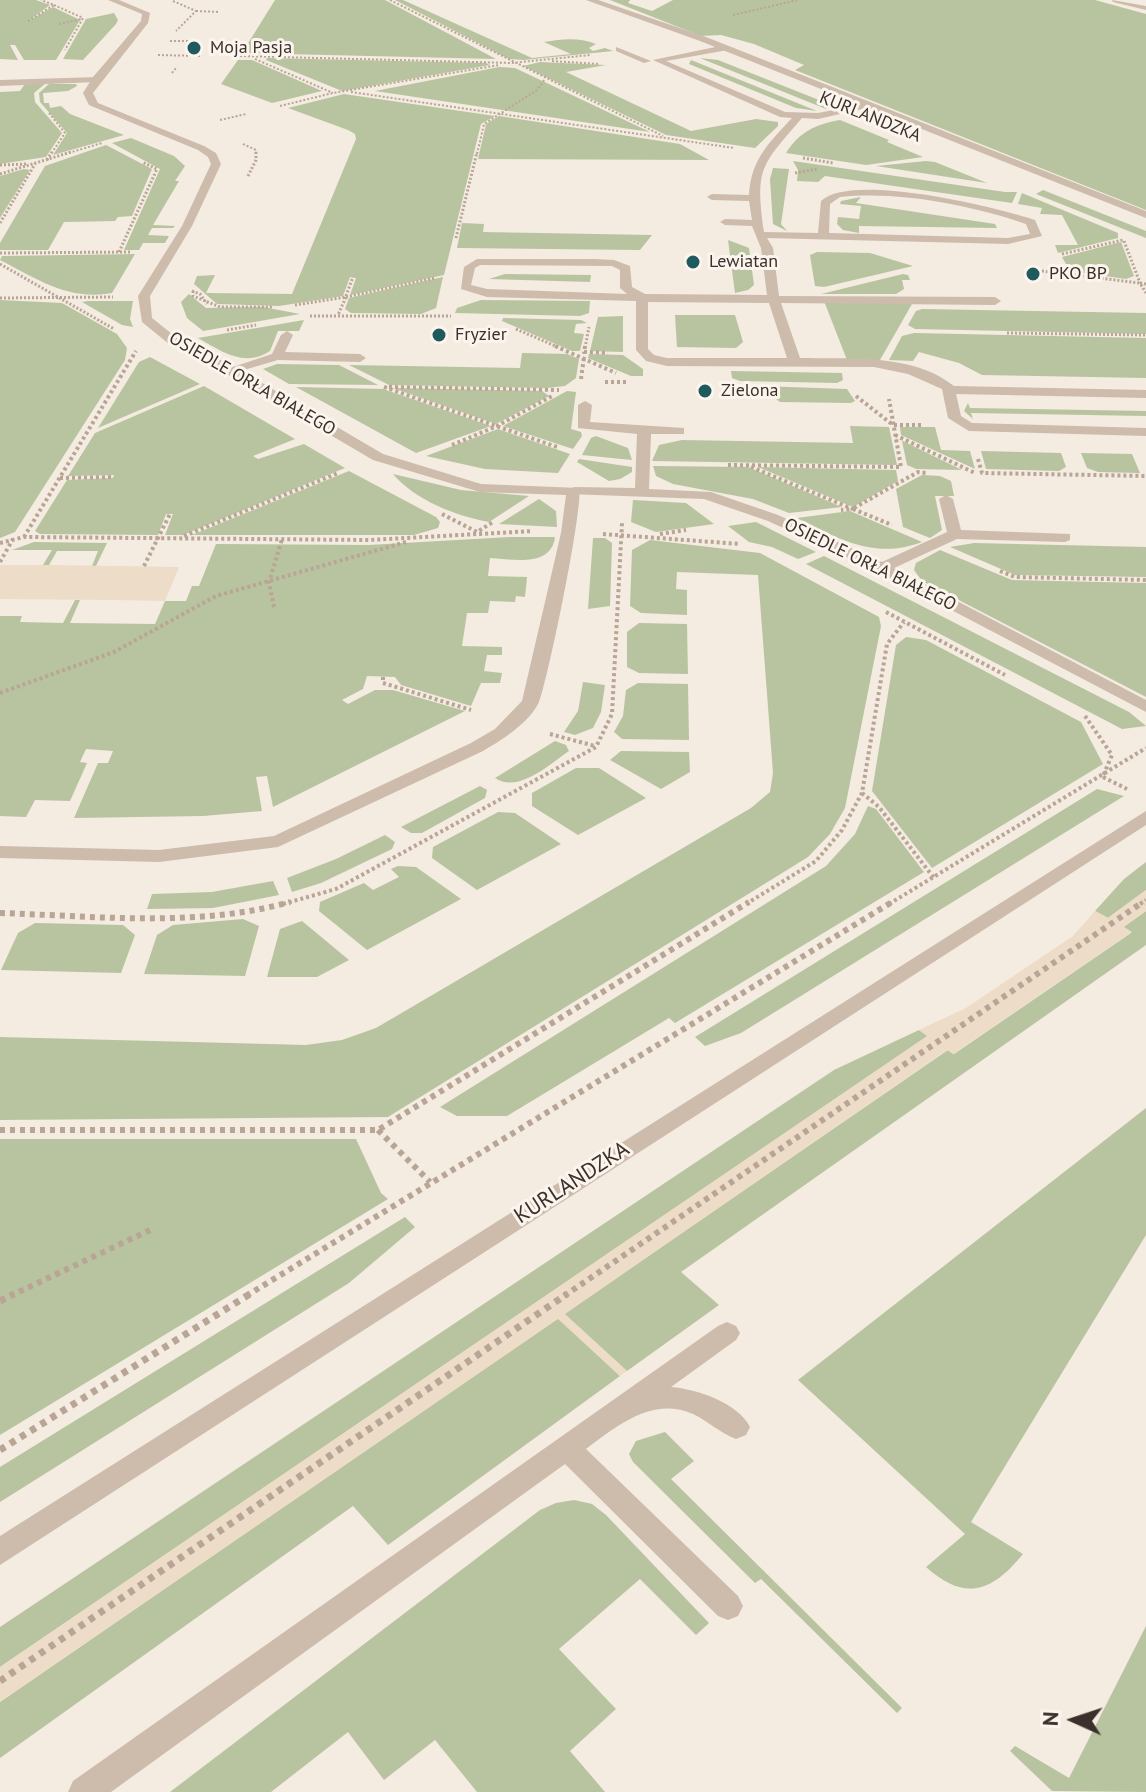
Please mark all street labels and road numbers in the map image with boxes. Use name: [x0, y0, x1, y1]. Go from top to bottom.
street label: KURLANDZKA: [816, 87, 924, 147]
street label: OSIEDLE ORŁA BIAŁEGO: [165, 327, 339, 441]
street label: OSIEDLE ORŁA BIAŁEGO: [780, 514, 960, 616]
street label: KURLANDZKA: [510, 1136, 634, 1230]

